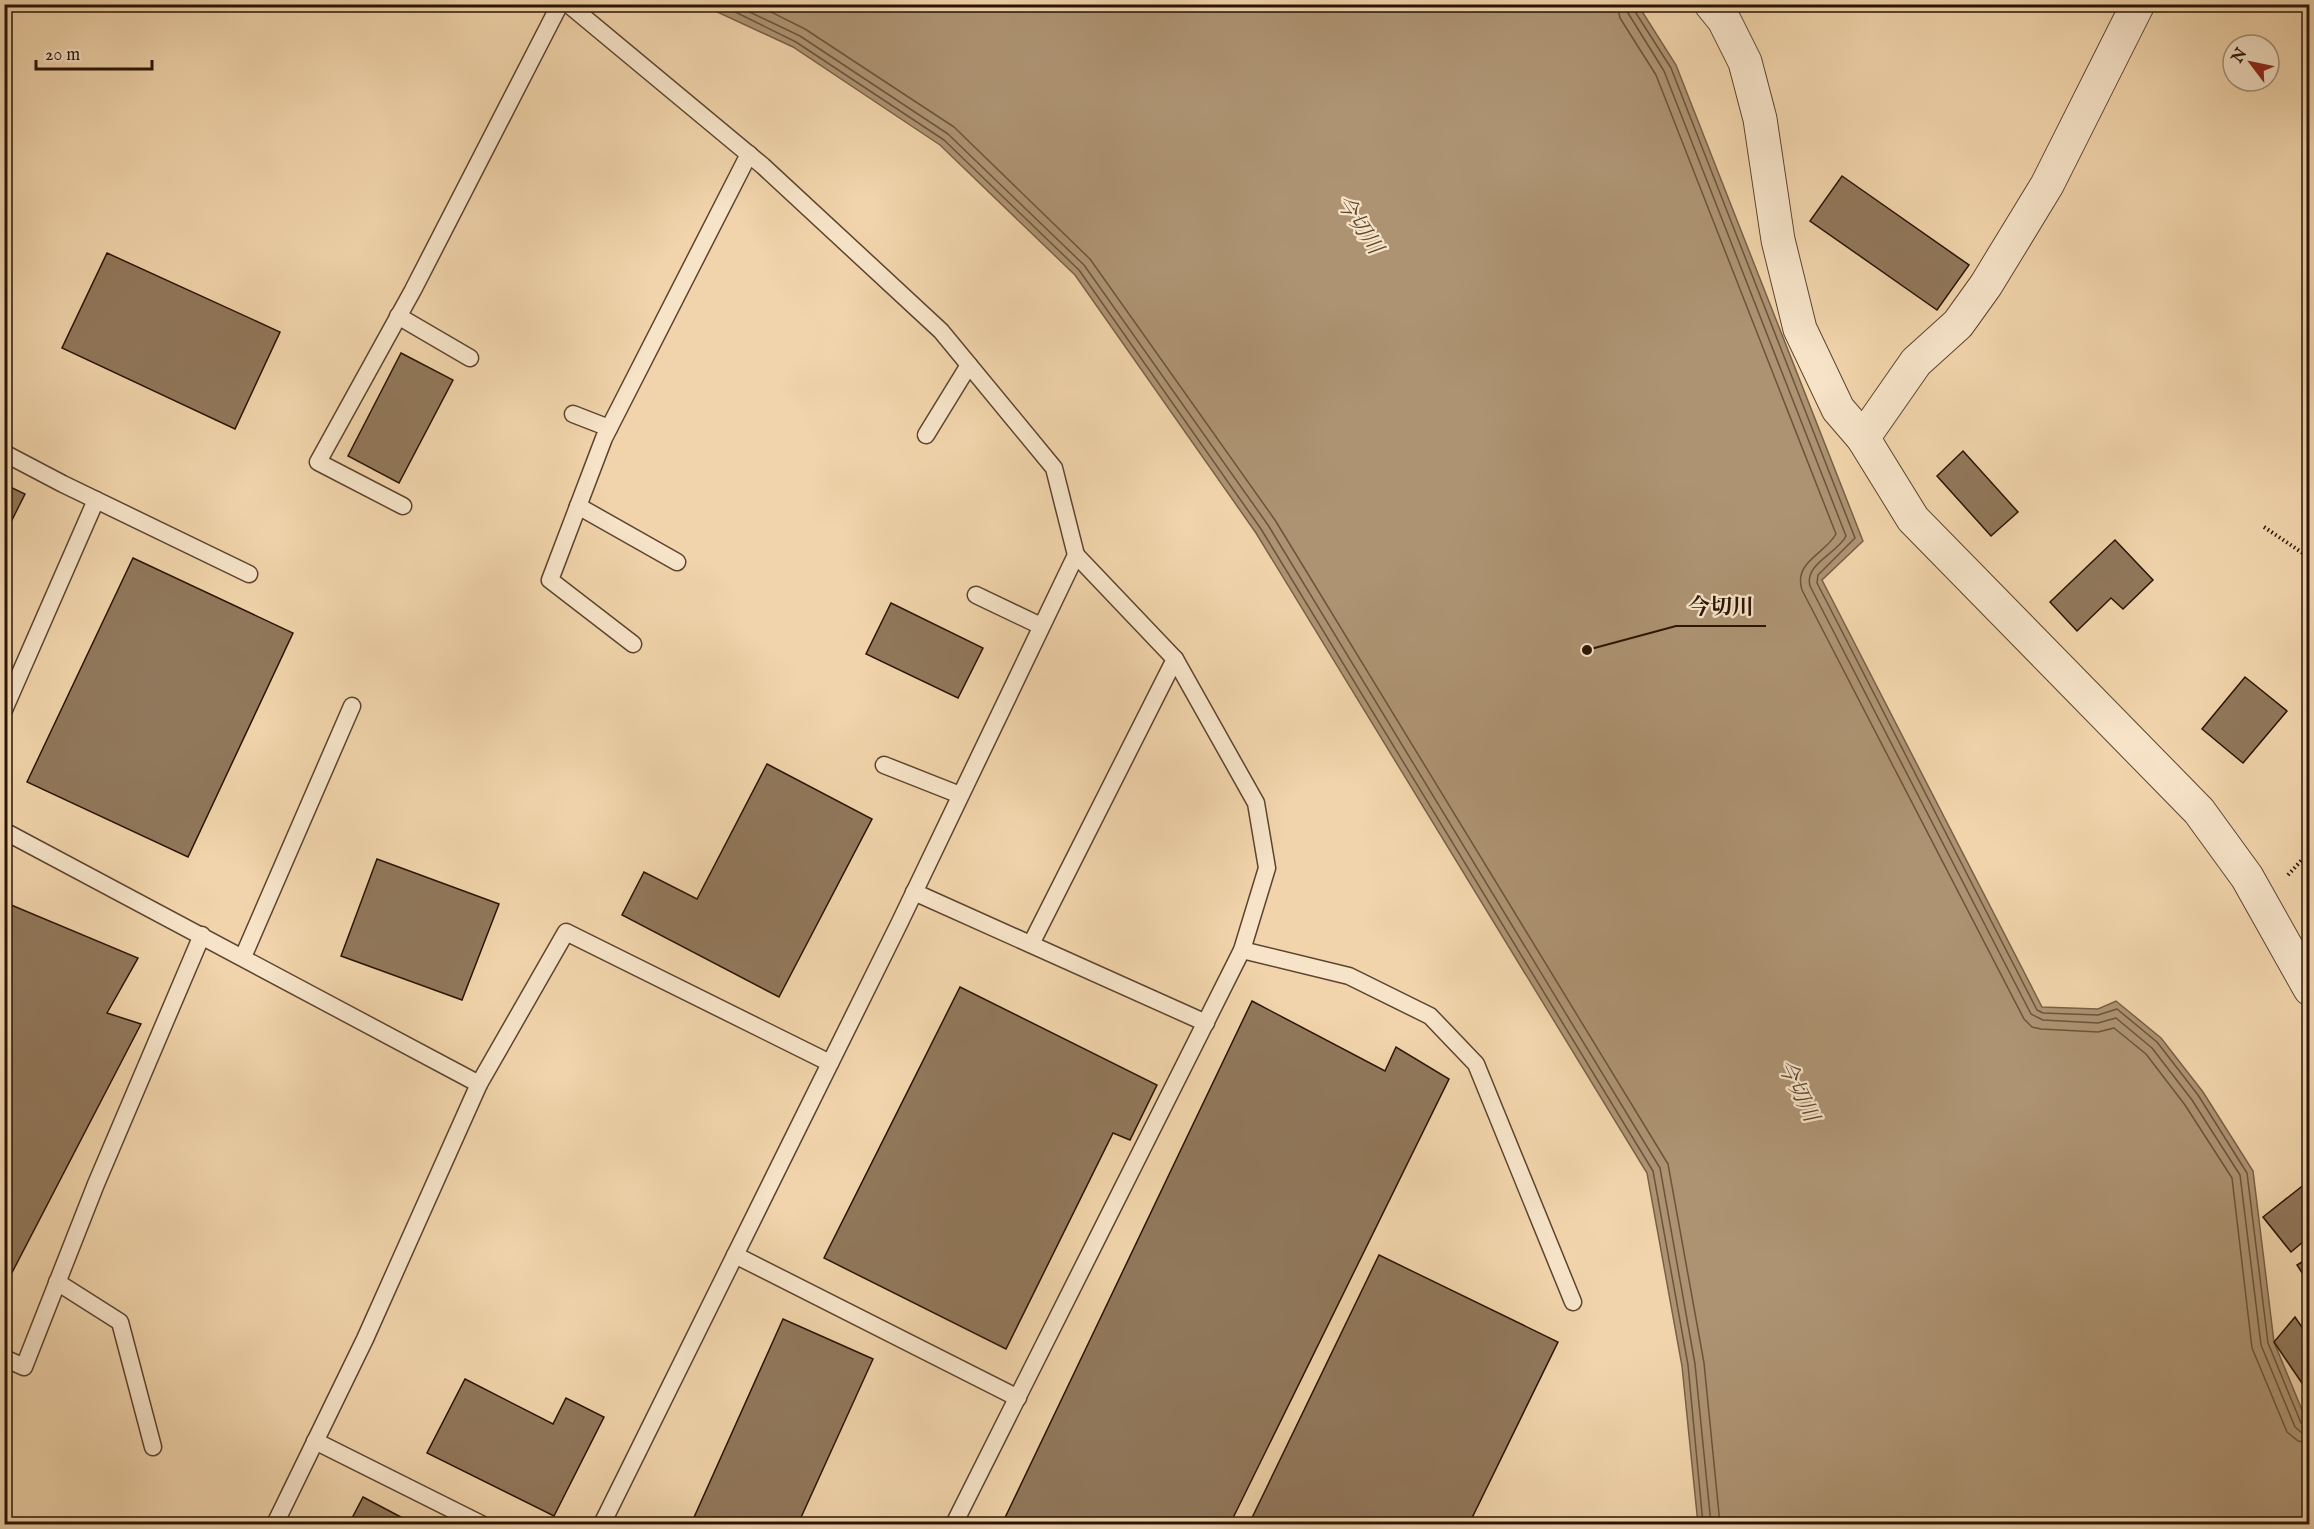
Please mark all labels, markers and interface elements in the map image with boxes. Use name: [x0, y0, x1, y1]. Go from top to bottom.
scale bar: [36, 33, 152, 71]
north arrow: [2221, 33, 2281, 93]
text: 20 m: [45, 44, 80, 67]
text: N: [2227, 45, 2252, 68]
water label: 今切川: [1328, 190, 1390, 262]
callout: 今切川: [1676, 586, 1766, 626]
text: 今切川: [1688, 594, 1754, 622]
water label: 今切川: [1770, 1055, 1825, 1128]

